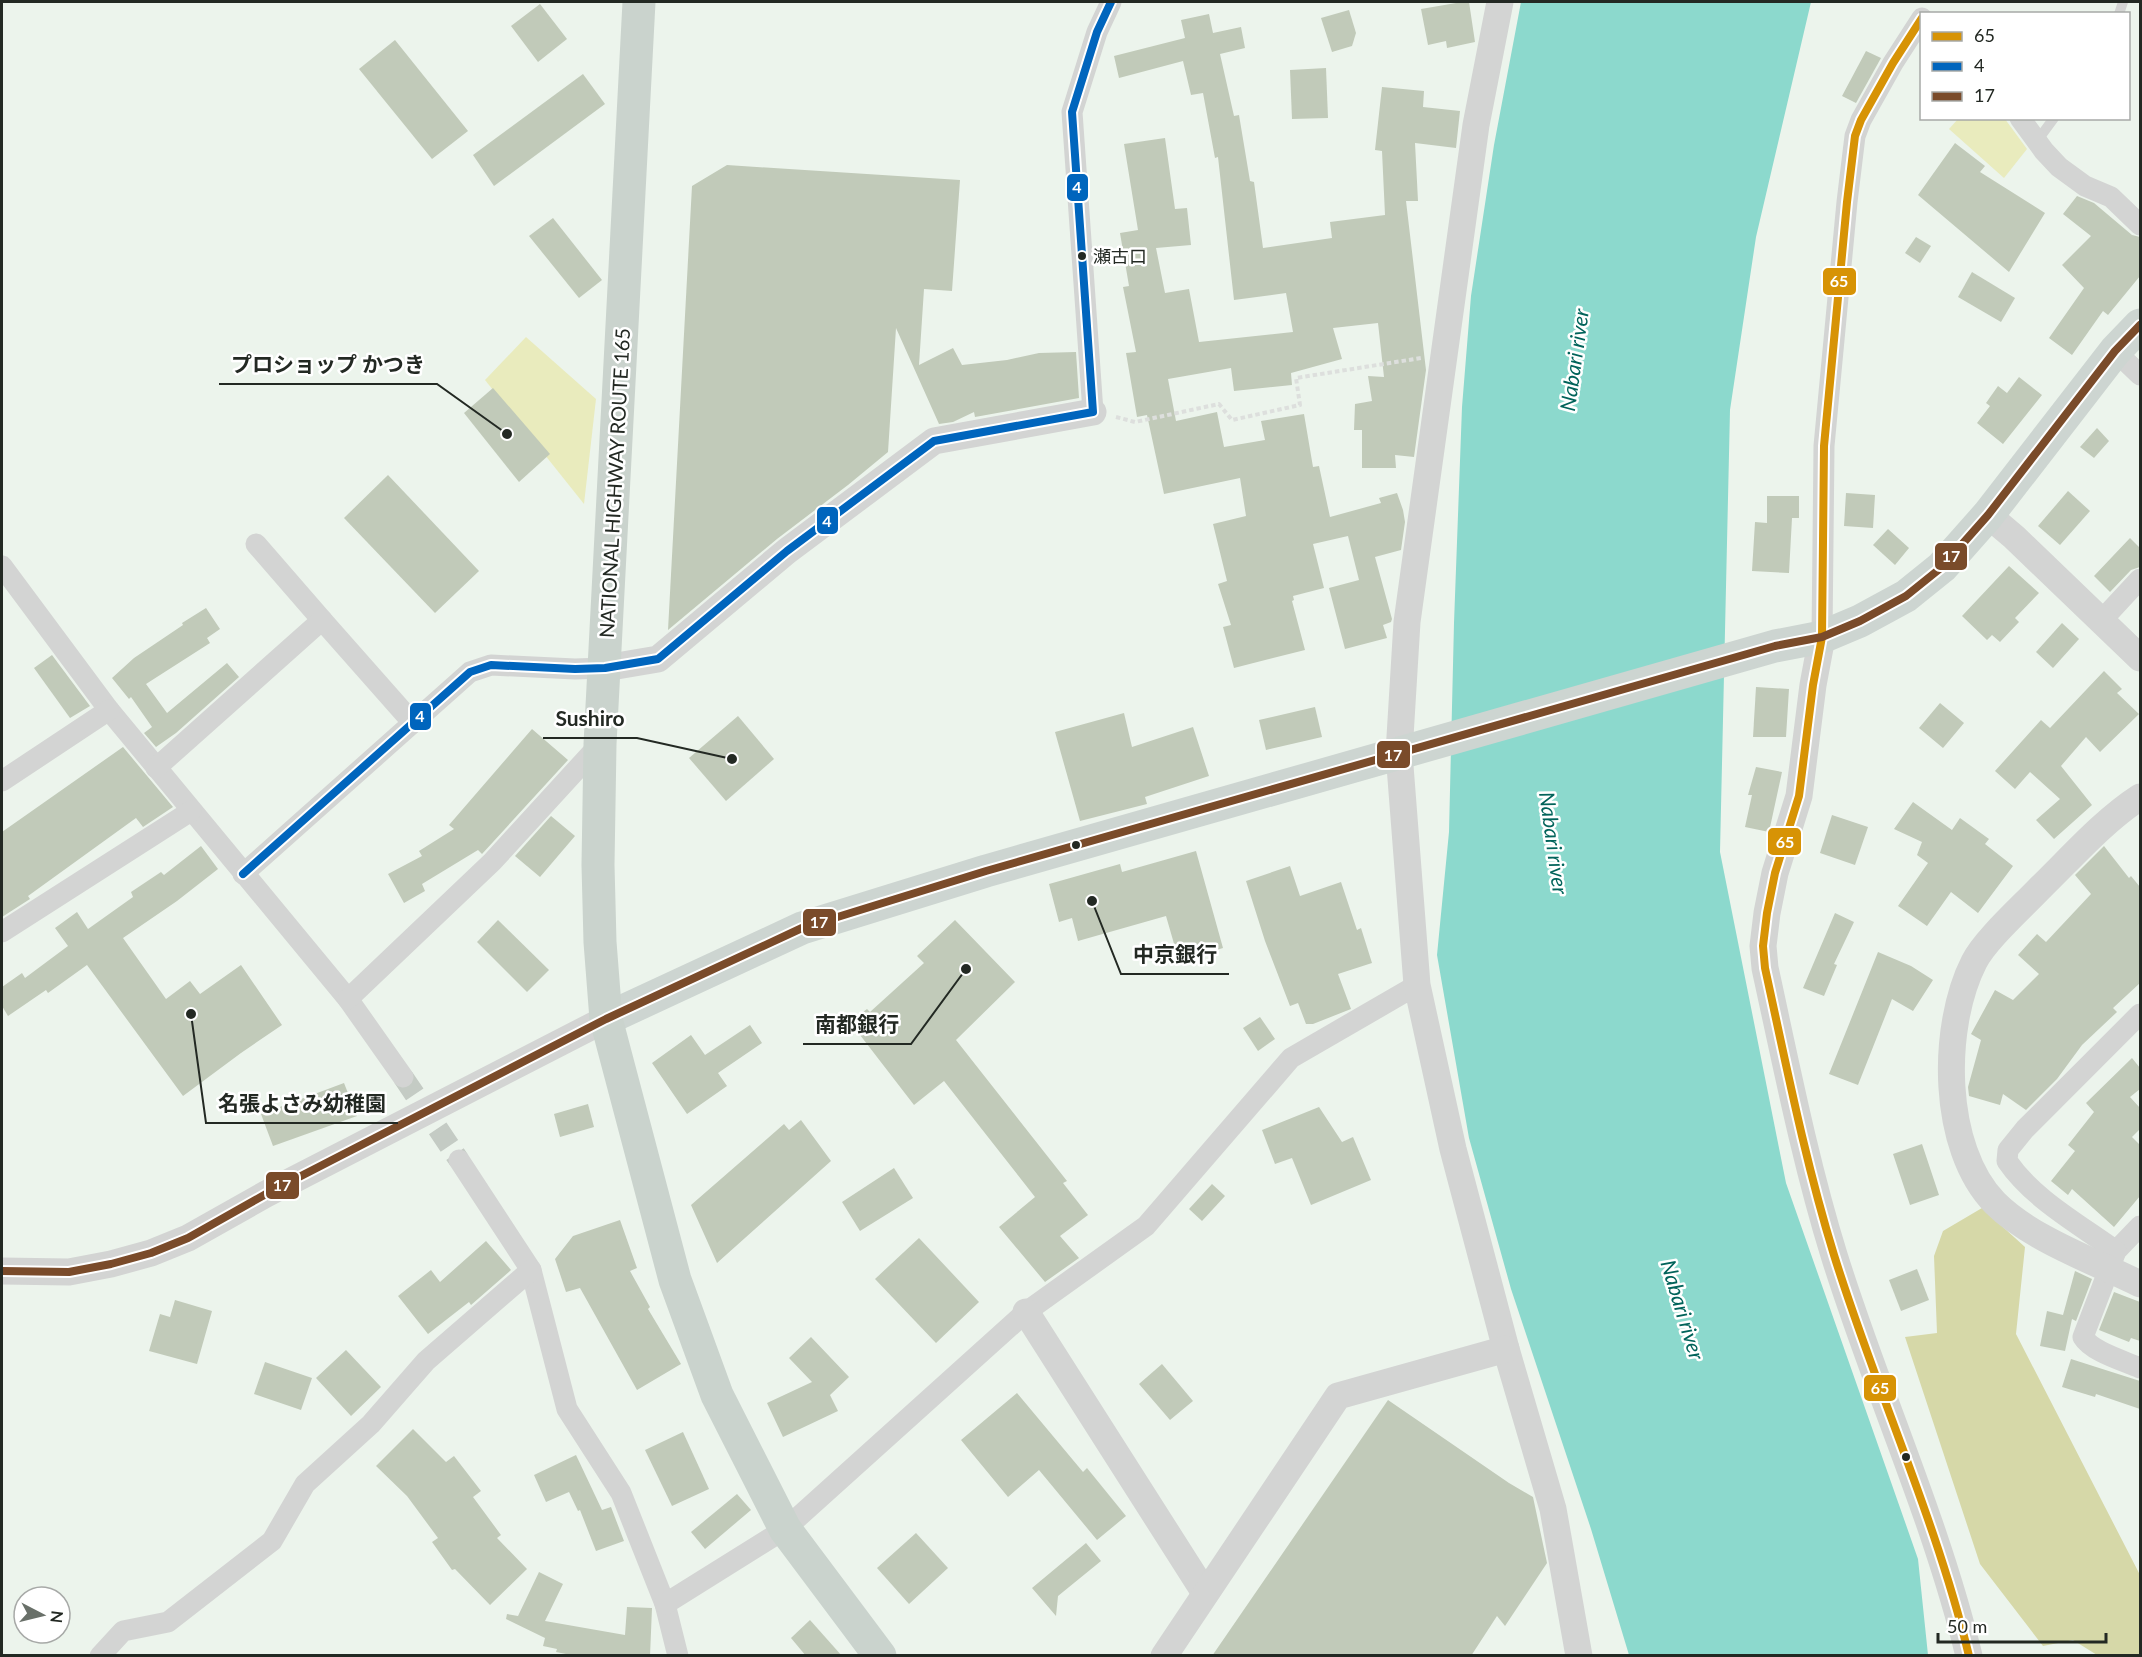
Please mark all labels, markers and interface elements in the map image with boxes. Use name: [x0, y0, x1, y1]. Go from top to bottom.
legend: [1920, 12, 2130, 120]
text: 65: [1974, 24, 1995, 46]
text: 4: [1974, 54, 1984, 76]
text: 17: [1974, 84, 1995, 106]
line badge: 4: [1066, 173, 1089, 202]
text: 4: [1072, 177, 1082, 196]
place label: 瀬古口: [1093, 245, 1147, 267]
marker: 瀬古口: [1076, 250, 1088, 262]
line badge: 65: [1822, 267, 1857, 296]
text: 65: [1830, 271, 1848, 290]
water label: Nabari river: [1554, 306, 1593, 413]
street label: NATIONAL HIGHWAY ROUTE 165: [594, 327, 634, 639]
callout: プロショップ かつき: [219, 345, 437, 384]
text: プロショップ かつき: [231, 351, 425, 376]
line badge: 4: [816, 506, 839, 535]
text: 4: [822, 511, 832, 530]
line badge: 17: [1934, 542, 1968, 571]
text: 17: [1942, 546, 1960, 565]
callout: Sushiro: [543, 699, 637, 738]
line badge: 4: [409, 702, 432, 731]
text: Sushiro: [555, 705, 625, 730]
text: 4: [415, 706, 425, 725]
line badge: 17: [1376, 740, 1411, 769]
text: 17: [1384, 745, 1402, 764]
water label: Nabari river: [1535, 790, 1574, 896]
line badge: 65: [1767, 827, 1802, 856]
text: 65: [1776, 832, 1794, 851]
unlabelled marker: [1070, 839, 1082, 851]
line badge: 17: [802, 908, 837, 937]
text: 17: [810, 912, 828, 931]
callout: 中京銀行: [1121, 935, 1229, 974]
text: 中京銀行: [1133, 941, 1217, 966]
callout: 南都銀行: [803, 1005, 911, 1044]
text: 南都銀行: [815, 1011, 899, 1036]
callout: 名張よさみ幼稚園: [206, 1084, 398, 1123]
text: 名張よさみ幼稚園: [218, 1090, 386, 1115]
line badge: 17: [265, 1171, 300, 1200]
text: 17: [273, 1175, 291, 1194]
water label: Nabari river: [1656, 1257, 1711, 1363]
line badge: 65: [1863, 1374, 1897, 1402]
text: 65: [1871, 1378, 1889, 1397]
unlabelled marker: [1900, 1451, 1912, 1463]
north arrow: [12, 1585, 72, 1645]
scale bar: [1938, 1606, 2106, 1644]
text: N: [47, 1610, 68, 1624]
text: 50 m: [1947, 1615, 1987, 1637]

